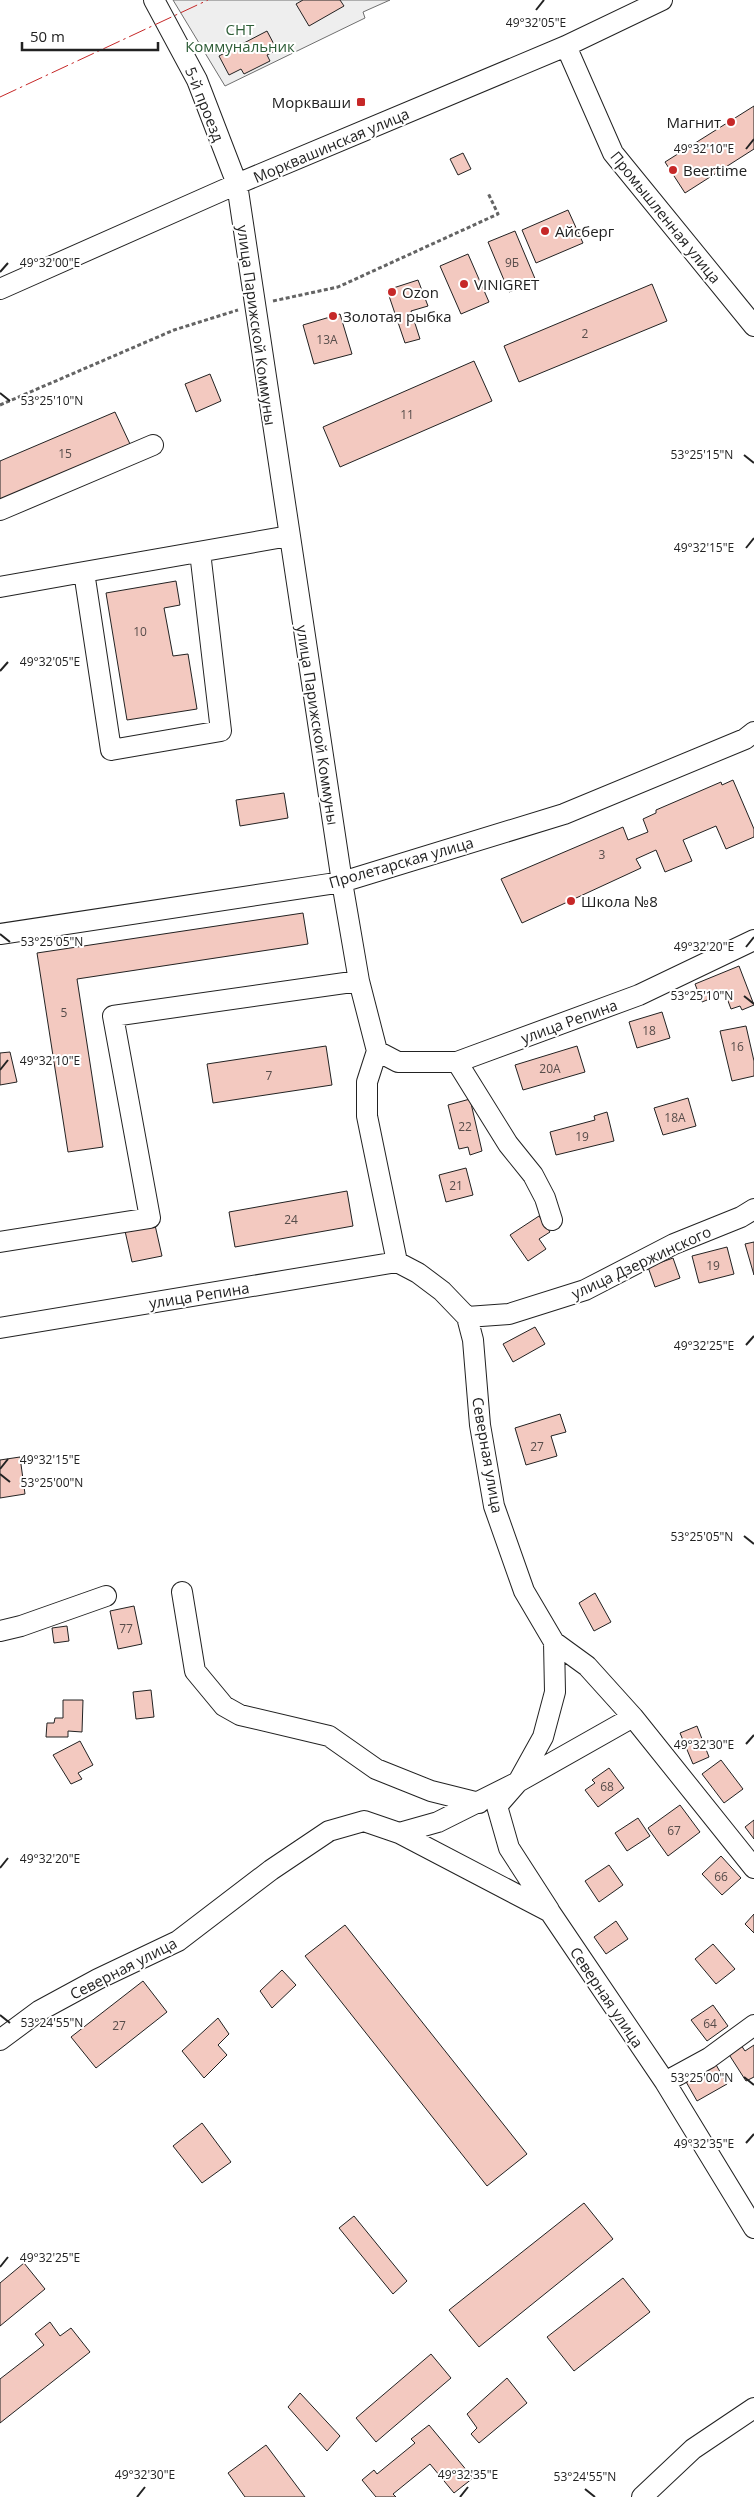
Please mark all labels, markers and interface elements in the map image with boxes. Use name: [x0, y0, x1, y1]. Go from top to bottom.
text: 49°32'05"E: [506, 14, 566, 31]
park label: СНТ Коммунальник: [185, 19, 295, 56]
scale bar: [22, 20, 159, 52]
text: 50 m: [30, 26, 65, 46]
street label: 5-й проезд: [181, 64, 229, 145]
place label: Моркваши: [272, 92, 351, 112]
marker: Моркваши: [355, 96, 367, 108]
street label: Морквашинская улица: [250, 103, 412, 187]
place label: Магнит: [667, 112, 721, 132]
marker: Магнит: [725, 116, 737, 128]
text: 49°32'10"E: [674, 140, 734, 157]
street label: Промышленная улица: [606, 147, 726, 287]
place label: Beertime: [683, 160, 747, 180]
marker: Beertime: [667, 164, 679, 176]
place label: Айсберг: [555, 221, 615, 241]
street label: улица Парижской Коммуны: [233, 223, 281, 427]
marker: Айсберг: [539, 225, 551, 237]
text: 49°32'00"E: [20, 254, 80, 271]
house number: 9Б: [505, 254, 519, 271]
place label: VINIGRET: [474, 274, 540, 294]
marker: VINIGRET: [458, 278, 470, 290]
place label: Ozon: [402, 282, 439, 302]
marker: Ozon: [386, 286, 398, 298]
place label: Золотая рыбка: [343, 306, 452, 326]
marker: Золотая рыбка: [327, 310, 339, 322]
house number: 2: [582, 325, 589, 342]
house number: 13А: [316, 331, 338, 348]
text: 53°25'10"N: [21, 392, 83, 409]
house number: 11: [400, 406, 414, 423]
house number: 15: [58, 445, 72, 462]
text: 53°25'15"N: [671, 446, 733, 463]
text: 49°32'15"E: [674, 539, 734, 556]
house number: 10: [133, 623, 147, 640]
street label: улица Парижской Коммуны: [292, 624, 344, 826]
text: 49°32'05"E: [20, 653, 80, 670]
street label: Пролетарская улица: [326, 832, 476, 892]
house number: 3: [599, 846, 606, 863]
place label: Школа №8: [581, 891, 658, 911]
marker: Школа №8: [565, 895, 577, 907]
text: 53°25'05"N: [21, 933, 83, 950]
text: 49°32'20"E: [674, 938, 734, 955]
text: 53°25'10"N: [671, 987, 733, 1004]
street label: улица Репина: [518, 994, 620, 1048]
house number: 5: [61, 1004, 68, 1021]
house number: 18: [642, 1022, 656, 1039]
house number: 16: [730, 1038, 744, 1055]
text: 49°32'10"E: [20, 1052, 80, 1069]
house number: 20А: [539, 1060, 561, 1077]
house number: 7: [266, 1067, 273, 1084]
house number: 18А: [664, 1109, 686, 1126]
house number: 22: [458, 1118, 472, 1135]
house number: 19: [575, 1128, 589, 1145]
house number: 21: [449, 1177, 463, 1194]
house number: 24: [284, 1211, 298, 1228]
street label: улица Дзержинского: [568, 1221, 714, 1303]
house number: 19: [706, 1257, 720, 1274]
street label: улица Репина: [147, 1277, 251, 1313]
text: 49°32'25"E: [674, 1337, 734, 1354]
street label: Северная улица: [468, 1395, 508, 1515]
house number: 27: [530, 1438, 544, 1455]
text: 49°32'15"E: [20, 1451, 80, 1468]
text: 53°25'00"N: [21, 1474, 83, 1491]
text: 53°25'05"N: [671, 1528, 733, 1545]
house number: 77: [119, 1620, 133, 1637]
text: 49°32'30"E: [674, 1736, 734, 1753]
house number: 68: [600, 1778, 614, 1795]
house number: 67: [667, 1822, 681, 1839]
text: 49°32'20"E: [20, 1850, 80, 1867]
house number: 66: [714, 1868, 728, 1885]
street label: Северная улица: [66, 1932, 180, 2004]
street label: Северная улица: [566, 1943, 648, 2051]
text: 53°24'55"N: [21, 2014, 83, 2031]
house number: 64: [703, 2015, 717, 2032]
house number: 27: [112, 2017, 126, 2034]
text: 53°25'00"N: [671, 2069, 733, 2086]
text: 49°32'35"E: [674, 2135, 734, 2152]
text: 49°32'25"E: [20, 2249, 80, 2266]
text: 49°32'30"E: [115, 2466, 175, 2483]
text: 49°32'35"E: [438, 2466, 498, 2483]
text: 53°24'55"N: [554, 2468, 616, 2485]

